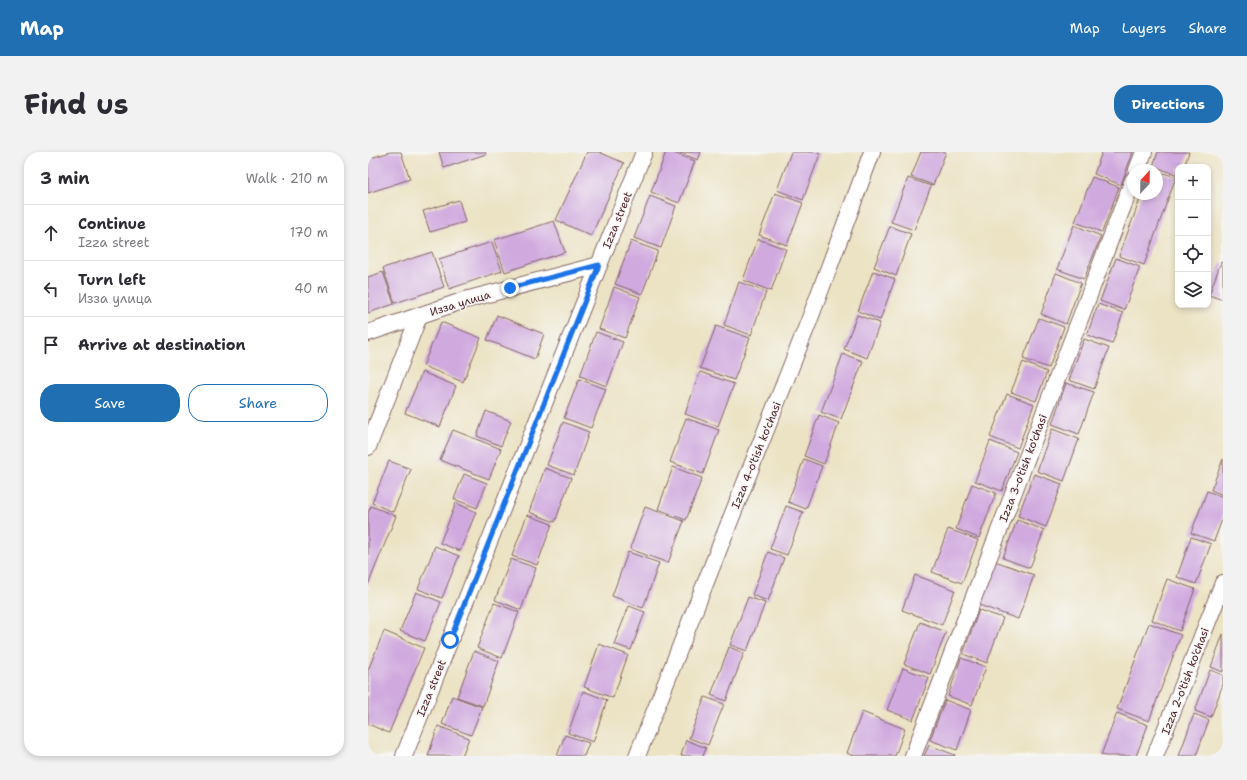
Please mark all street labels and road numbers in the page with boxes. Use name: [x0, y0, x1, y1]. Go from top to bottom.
street label: Izza street: [599, 189, 636, 251]
street label: Изза улица: [428, 287, 492, 320]
street label: Izza 4-o'tish ko'chasi: [728, 399, 785, 511]
street label: Izza 3-o'tish ko'chasi: [996, 412, 1051, 524]
street label: Izza 2-o'tish ko'chasi: [1158, 626, 1213, 737]
street label: Izza street: [413, 657, 450, 719]

